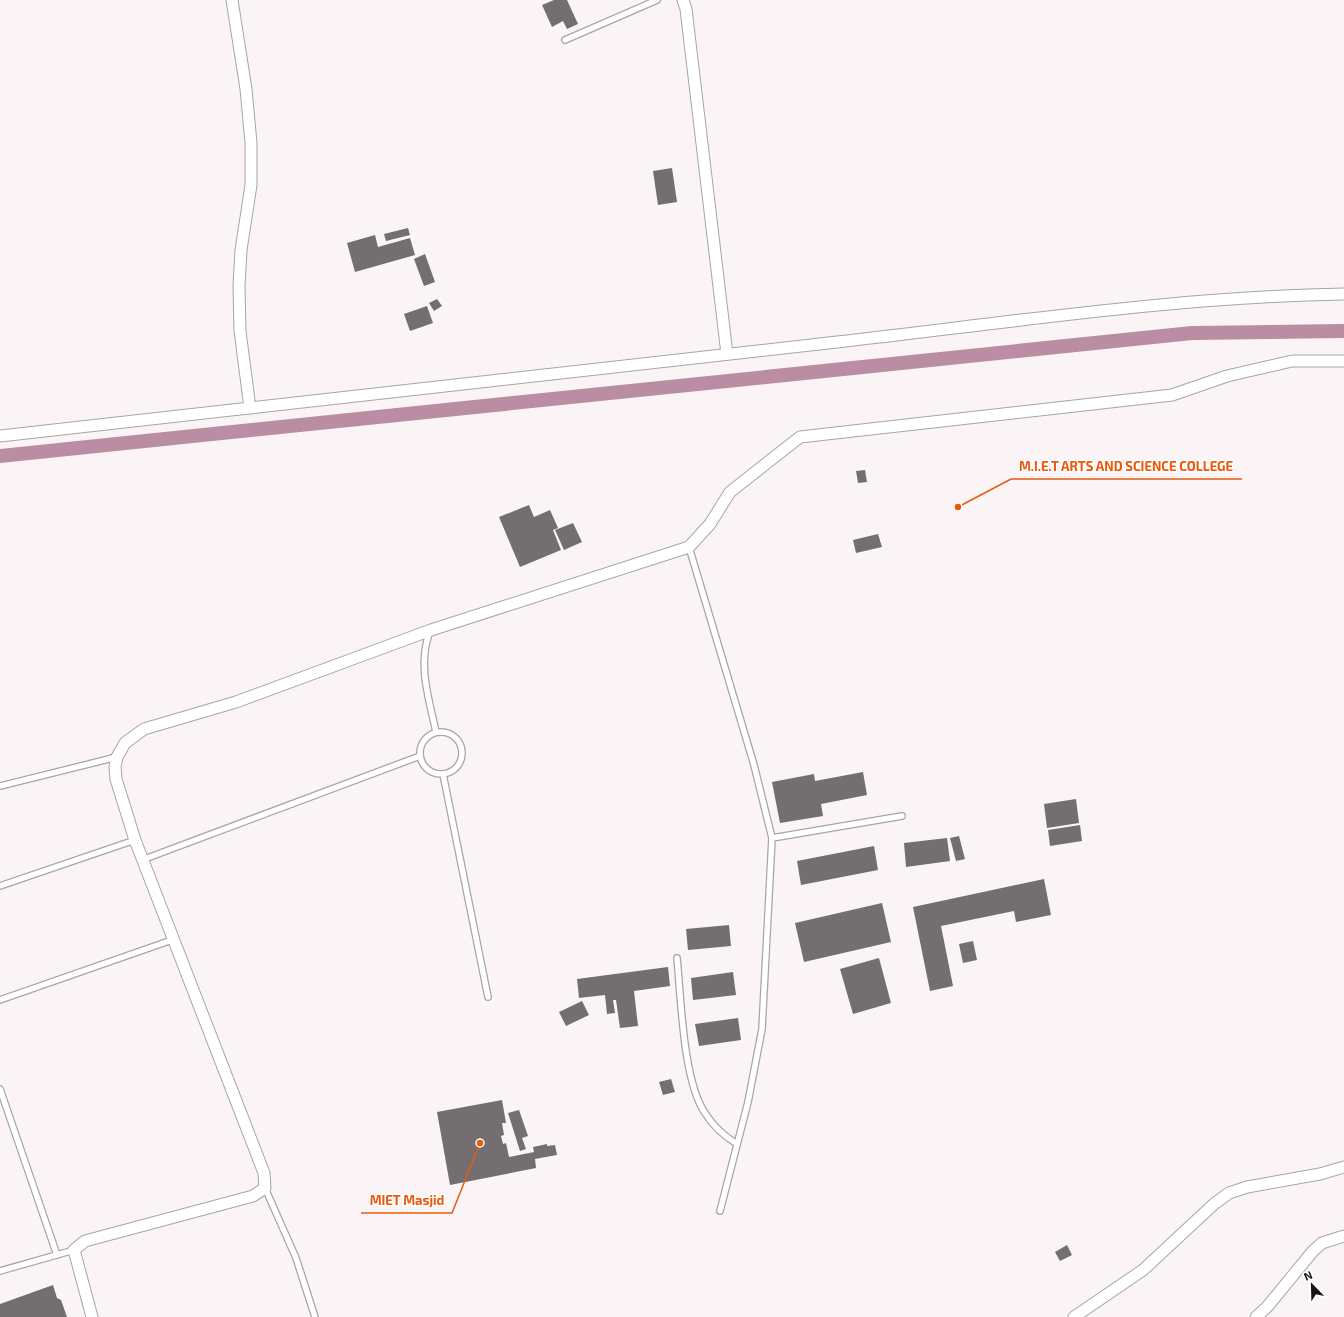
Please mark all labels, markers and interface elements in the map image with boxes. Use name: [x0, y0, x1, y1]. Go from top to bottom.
callout: M.I.E.T ARTS AND SCIENCE COLLEGE: [1011, 454, 1242, 479]
text: M.I.E.T ARTS AND SCIENCE COLLEGE: [1019, 458, 1233, 474]
callout: MIET Masjid: [361, 1188, 452, 1213]
text: MIET Masjid: [370, 1192, 444, 1208]
north arrow: [1292, 1265, 1332, 1305]
text: N: [1302, 1268, 1314, 1283]

